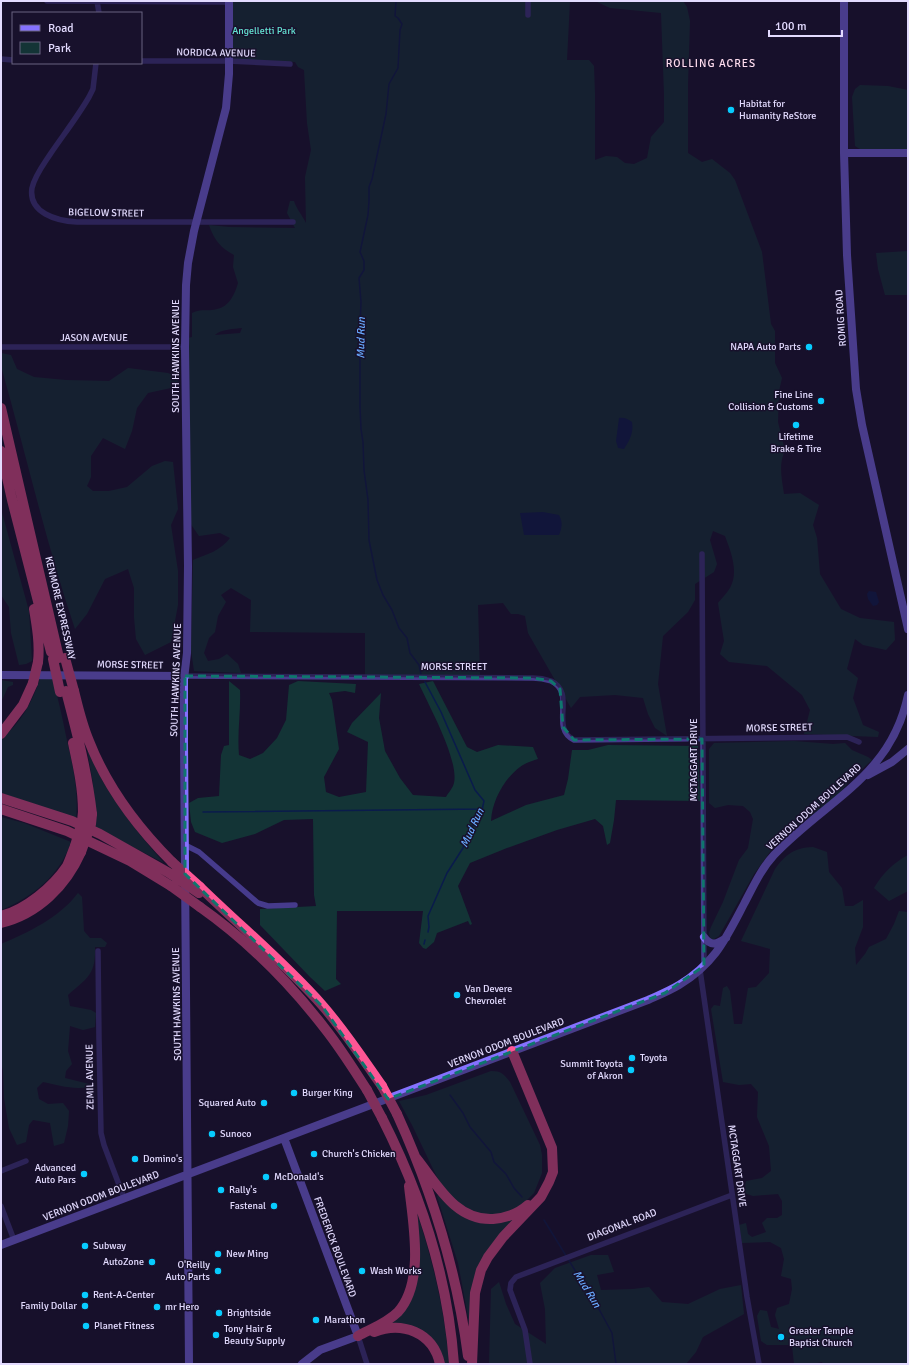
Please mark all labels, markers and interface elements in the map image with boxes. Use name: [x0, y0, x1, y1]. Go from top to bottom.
legend: [12, 12, 142, 64]
scale bar: [769, 12, 842, 38]
text: 100 m: [775, 19, 807, 34]
text: Road: [48, 21, 74, 36]
park label: Angelletti Park: [232, 25, 296, 37]
text: Park: [48, 41, 71, 56]
street label: NORDICA AVENUE: [176, 46, 256, 60]
district label: ROLLING ACRES: [666, 57, 756, 70]
place label: Habitat for Humanity ReStore: [739, 98, 816, 122]
marker: Habitat for Humanity ReStore: [726, 105, 736, 115]
street label: BIGELOW STREET: [68, 206, 144, 220]
street label: ROMIG ROAD: [833, 289, 849, 347]
street label: SOUTH HAWKINS AVENUE: [170, 299, 182, 413]
water label: Mud Run: [354, 316, 368, 359]
street label: JASON AVENUE: [60, 332, 128, 344]
place label: NAPA Auto Parts: [730, 341, 802, 353]
marker: NAPA Auto Parts: [804, 342, 814, 352]
place label: Fine Line Collision & Customs: [728, 389, 814, 413]
marker: Fine Line Collision & Customs: [816, 396, 826, 406]
marker: Lifetime Brake & Tire: [791, 420, 801, 430]
place label: Lifetime Brake & Tire: [770, 431, 822, 455]
street label: KENMORE EXPRESSWAY: [42, 555, 78, 661]
street label: SOUTH HAWKINS AVENUE: [168, 623, 184, 737]
street label: MORSE STREET: [97, 658, 163, 672]
street label: MORSE STREET: [421, 661, 487, 673]
street label: MCTAGGART DRIVE: [688, 718, 700, 802]
street label: MORSE STREET: [746, 721, 812, 735]
street label: VERNON ODOM BOULEVARD: [764, 761, 864, 853]
water label: Mud Run: [457, 806, 487, 850]
street label: SOUTH HAWKINS AVENUE: [170, 947, 184, 1061]
place label: Van Devere Chevrolet: [465, 983, 512, 1007]
marker: Van Devere Chevrolet: [452, 990, 462, 1000]
street label: VERNON ODOM BOULEVARD: [446, 1015, 566, 1071]
street label: ZEMIL AVENUE: [83, 1044, 97, 1110]
place label: Toyota: [640, 1052, 667, 1064]
marker: Toyota: [627, 1053, 637, 1063]
place label: Summit Toyota of Akron: [560, 1058, 623, 1082]
marker: Summit Toyota of Akron: [626, 1065, 636, 1075]
place label: Burger King: [302, 1087, 353, 1099]
marker: Burger King: [289, 1088, 299, 1098]
place label: Squared Auto: [199, 1097, 256, 1109]
marker: Squared Auto: [259, 1098, 269, 1108]
street label: MCTAGGART DRIVE: [725, 1124, 749, 1208]
place label: Sunoco: [220, 1128, 252, 1140]
marker: Sunoco: [207, 1129, 217, 1139]
place label: Church's Chicken: [322, 1148, 395, 1160]
marker: Church's Chicken: [309, 1149, 319, 1159]
place label: Domino's: [143, 1153, 183, 1165]
marker: Domino's: [130, 1154, 140, 1164]
place label: Advanced Auto Pars: [35, 1162, 77, 1186]
street label: VERNON ODOM BOULEVARD: [41, 1168, 161, 1224]
marker: Advanced Auto Pars: [79, 1169, 89, 1179]
place label: McDonald's: [274, 1171, 324, 1183]
marker: McDonald's: [261, 1172, 271, 1182]
place label: Rally's: [229, 1184, 257, 1196]
marker: Rally's: [216, 1185, 226, 1195]
street label: FREDERICK BOULEVARD: [311, 1195, 359, 1299]
place label: Fastenal: [230, 1200, 266, 1212]
marker: Fastenal: [269, 1201, 279, 1211]
street label: DIAGONAL ROAD: [586, 1206, 658, 1244]
place label: Subway: [93, 1240, 126, 1252]
marker: Subway: [80, 1241, 90, 1251]
place label: New Ming: [226, 1248, 269, 1260]
marker: New Ming: [213, 1249, 223, 1259]
place label: AutoZone: [103, 1256, 144, 1268]
marker: AutoZone: [147, 1257, 157, 1267]
place label: O'Reilly Auto Parts: [165, 1259, 211, 1283]
place label: Wash Works: [370, 1265, 422, 1277]
marker: O'Reilly Auto Parts: [213, 1266, 223, 1276]
marker: Wash Works: [357, 1266, 367, 1276]
water label: Mud Run: [570, 1268, 604, 1311]
place label: Rent-A-Center: [93, 1289, 155, 1301]
marker: Rent-A-Center: [80, 1290, 90, 1300]
place label: Family Dollar: [20, 1300, 77, 1312]
marker: Family Dollar: [80, 1301, 90, 1311]
place label: mr Hero: [165, 1301, 199, 1313]
marker: mr Hero: [152, 1302, 162, 1312]
place label: Brightside: [227, 1307, 271, 1319]
marker: Brightside: [214, 1308, 224, 1318]
place label: Marathon: [324, 1314, 365, 1326]
marker: Marathon: [311, 1315, 321, 1325]
place label: Planet Fitness: [94, 1320, 155, 1332]
marker: Planet Fitness: [81, 1321, 91, 1331]
place label: Tony Hair & Beauty Supply: [224, 1323, 285, 1347]
place label: Greater Temple Baptist Church: [789, 1325, 853, 1349]
marker: Tony Hair & Beauty Supply: [211, 1330, 221, 1340]
marker: Greater Temple Baptist Church: [776, 1332, 786, 1342]

